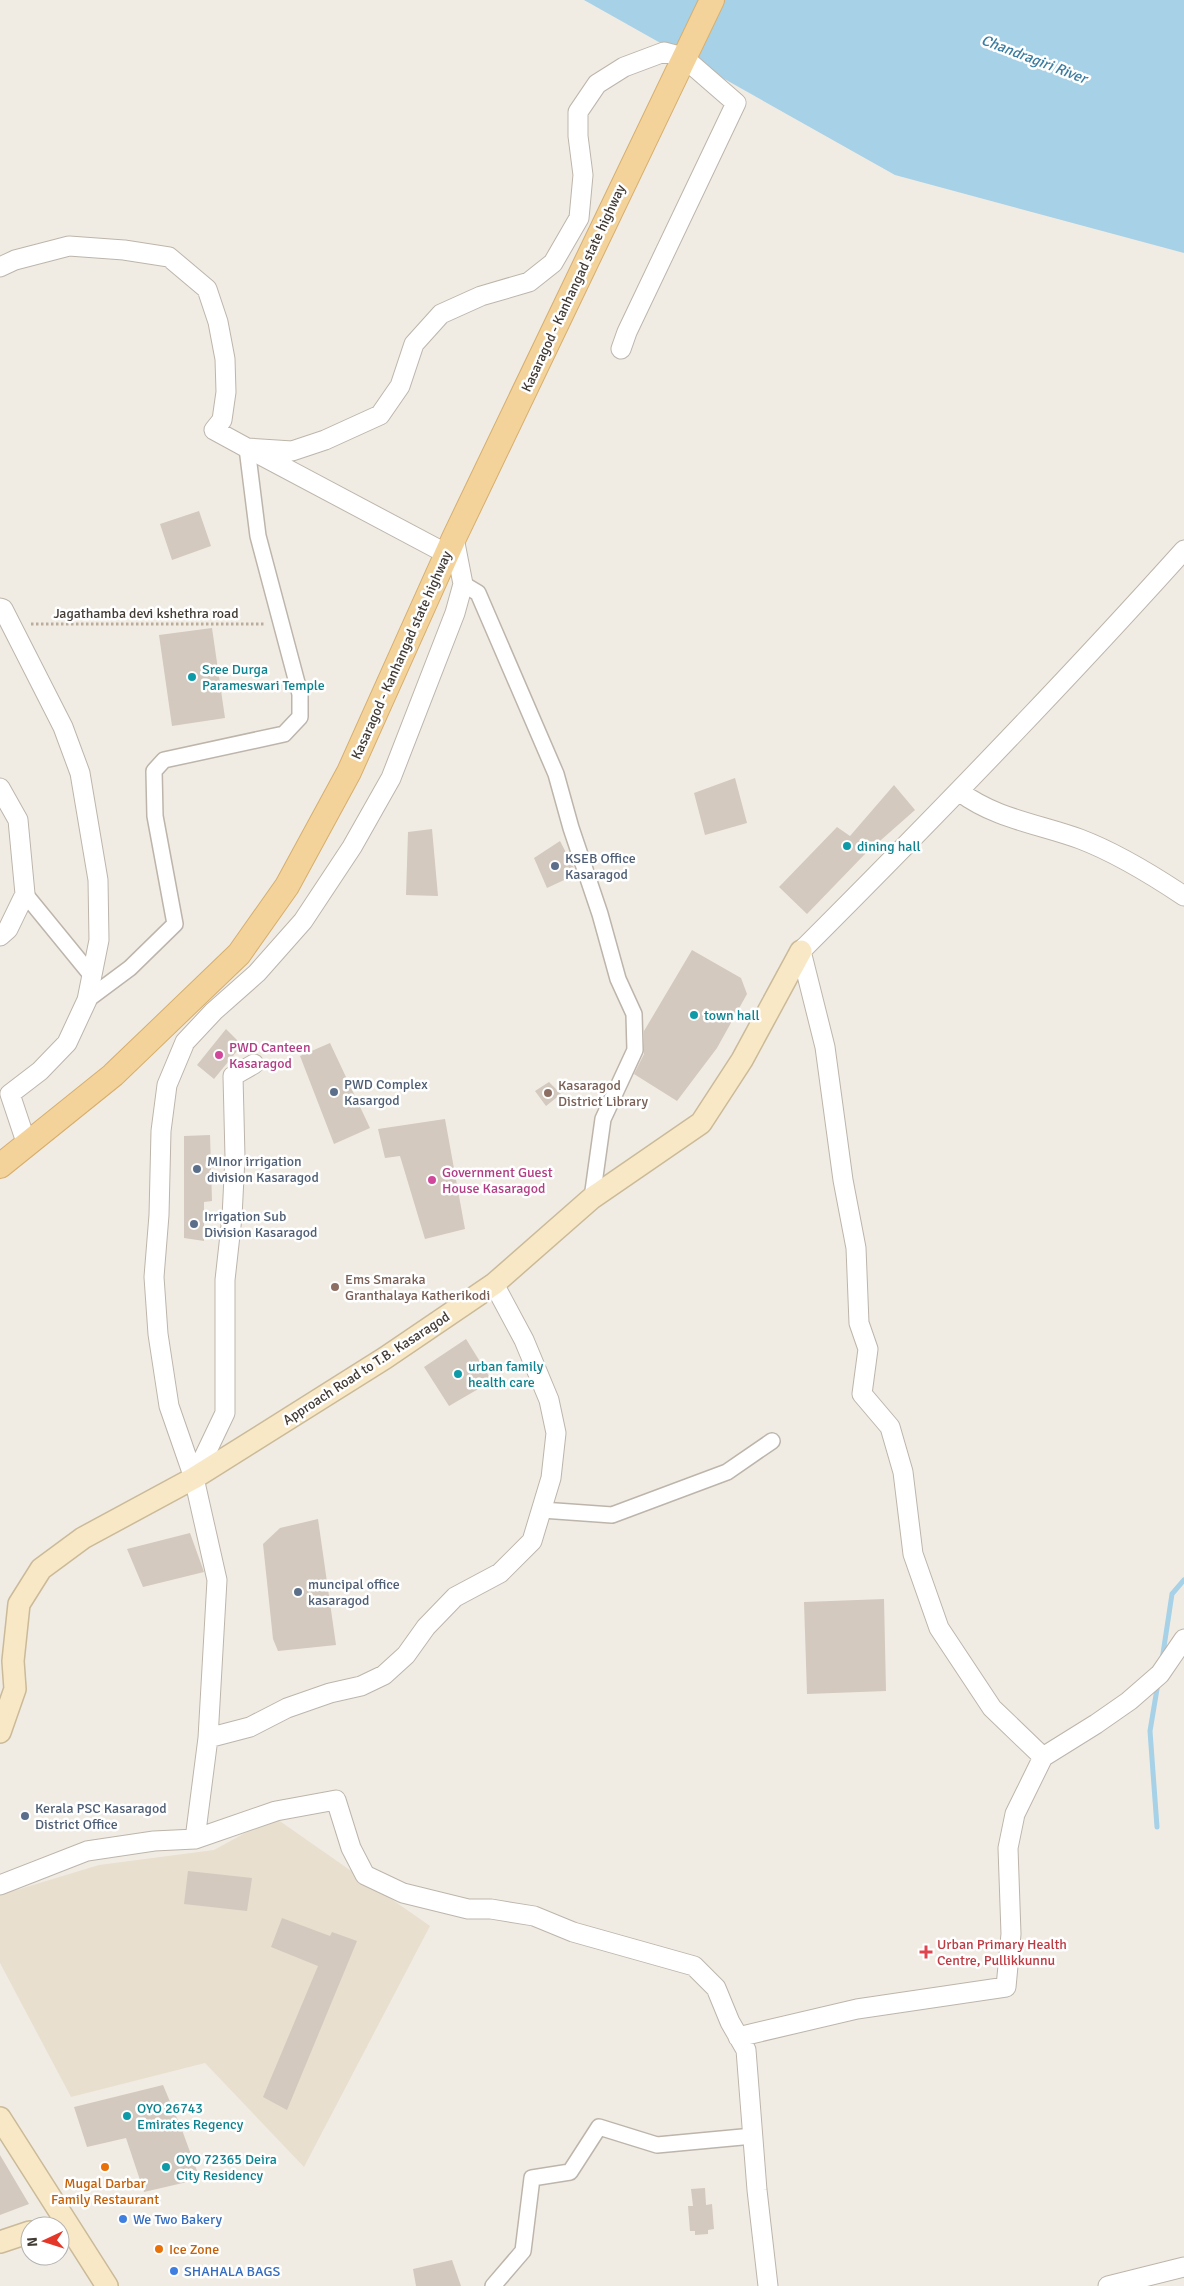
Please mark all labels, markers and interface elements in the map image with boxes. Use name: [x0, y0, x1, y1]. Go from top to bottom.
water label: Chandragiri River: [979, 31, 1092, 88]
street label: Kasaragod - Kanhangad state highway: [518, 181, 629, 395]
street label: Kasaragod - Kanhangad state highway: [348, 548, 456, 762]
street label: Jagathamba devi kshethra road: [53, 605, 239, 622]
place label: Sree Durga Parameswari Temple: [202, 661, 325, 694]
marker: Sree Durga Parameswari Temple: [186, 671, 198, 683]
place label: dining hall: [857, 838, 921, 855]
marker: dining hall: [841, 840, 853, 852]
place label: KSEB Office Kasaragod: [565, 850, 636, 883]
marker: KSEB Office Kasaragod: [549, 860, 561, 872]
place label: town hall: [704, 1007, 760, 1024]
marker: town hall: [688, 1009, 700, 1021]
place label: PWD Canteen Kasaragod: [229, 1039, 311, 1072]
marker: PWD Canteen Kasaragod: [213, 1049, 225, 1061]
place label: PWD Complex Kasargod: [344, 1076, 428, 1109]
place label: Kasaragod District Library: [558, 1077, 649, 1110]
marker: PWD Complex Kasargod: [328, 1086, 340, 1098]
marker: Kasaragod District Library: [542, 1087, 554, 1099]
place label: MInor irrigation division Kasaragod: [207, 1153, 319, 1186]
marker: MInor irrigation division Kasaragod: [191, 1163, 203, 1175]
place label: Government Guest House Kasaragod: [442, 1164, 553, 1197]
marker: Government Guest House Kasaragod: [426, 1174, 438, 1186]
place label: Irrigation Sub Division Kasaragod: [204, 1208, 318, 1241]
marker: Irrigation Sub Division Kasaragod: [188, 1218, 200, 1230]
place label: Ems Smaraka Granthalaya Katherikodi: [345, 1271, 490, 1304]
marker: Ems Smaraka Granthalaya Katherikodi: [329, 1281, 341, 1293]
street label: Approach Road to T.B. Kasaragod: [280, 1308, 453, 1429]
place label: urban family health care: [468, 1358, 544, 1391]
marker: urban family health care: [452, 1368, 464, 1380]
place label: muncipal office kasaragod: [308, 1576, 400, 1609]
marker: muncipal office kasaragod: [292, 1586, 304, 1598]
place label: Kerala PSC Kasaragod District Office: [35, 1800, 167, 1833]
marker: Kerala PSC Kasaragod District Office: [19, 1810, 31, 1822]
place label: Urban Primary Health Centre, Pullikkunnu: [937, 1936, 1067, 1969]
marker: Urban Primary Health Centre, Pullikkunnu: [919, 1945, 933, 1959]
place label: OYO 26743 Emirates Regency: [137, 2100, 244, 2133]
marker: OYO 26743 Emirates Regency: [121, 2110, 133, 2122]
place label: OYO 72365 Deira City Residency: [176, 2151, 277, 2184]
marker: Mugal Darbar Family Restaurant: [99, 2161, 111, 2173]
marker: OYO 72365 Deira City Residency: [160, 2161, 172, 2173]
place label: Mugal Darbar Family Restaurant: [51, 2175, 159, 2208]
place label: We Two Bakery: [133, 2211, 222, 2228]
marker: We Two Bakery: [117, 2213, 129, 2225]
north arrow: [20, 2216, 70, 2266]
text: N: [24, 2236, 41, 2247]
place label: Ice Zone: [169, 2241, 219, 2258]
marker: Ice Zone: [153, 2243, 165, 2255]
place label: SHAHALA BAGS: [184, 2263, 280, 2280]
marker: SHAHALA BAGS: [168, 2265, 180, 2277]

